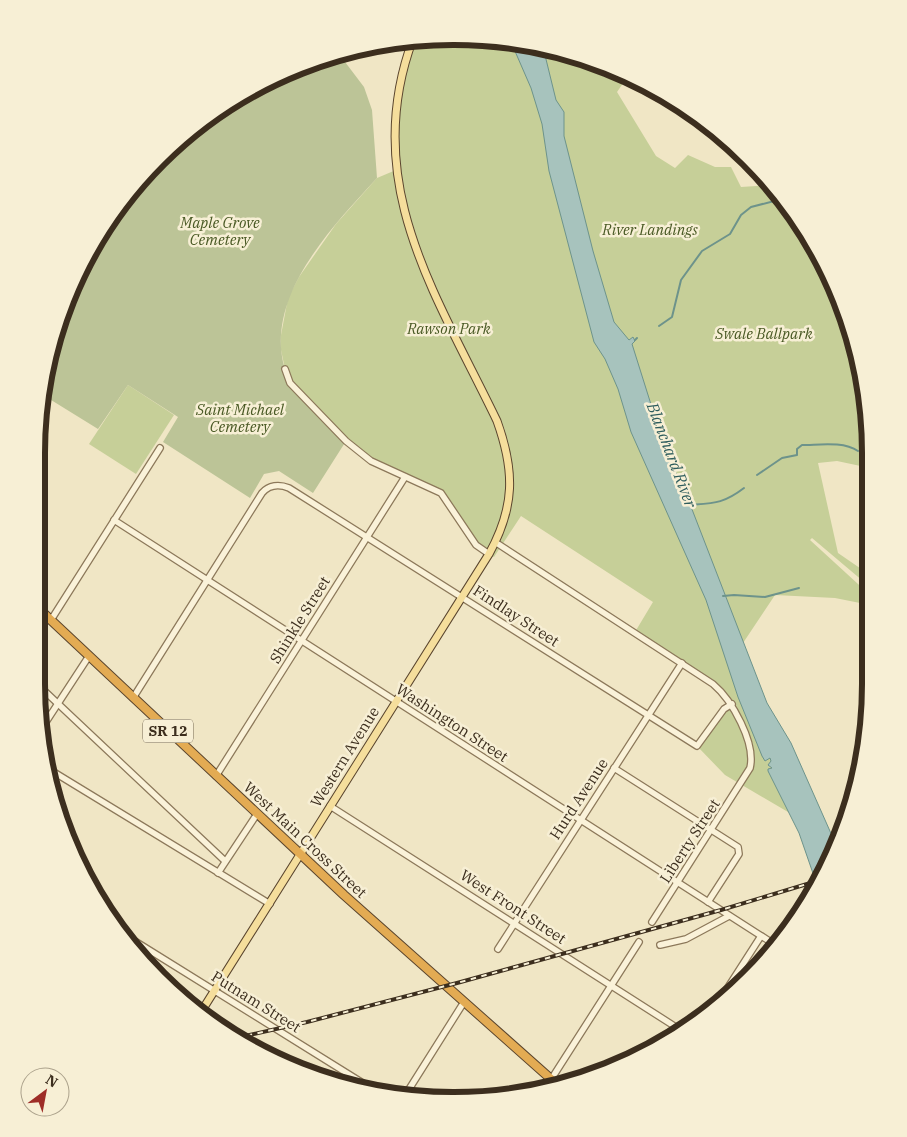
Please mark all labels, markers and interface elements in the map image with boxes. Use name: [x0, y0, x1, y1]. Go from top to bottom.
park label: Maple Grove Cemetery: [179, 213, 260, 249]
park label: River Landings: [601, 220, 698, 239]
park label: Rawson Park: [406, 319, 491, 338]
park label: Swale Ballpark: [714, 324, 813, 343]
water label: Blanchard River: [642, 399, 702, 511]
park label: Saint Michael Cemetery: [195, 400, 285, 436]
street label: Shinkle Street: [265, 573, 334, 667]
street label: Findlay Street: [470, 581, 563, 650]
street label: Washington Street: [393, 679, 512, 766]
street label: Western Avenue: [306, 703, 383, 810]
road number: SR 12: [143, 719, 193, 742]
street label: Hurd Avenue: [545, 755, 612, 843]
street label: West Main Cross Street: [240, 778, 371, 902]
street label: Liberty Street: [655, 795, 724, 886]
street label: West Front Street: [457, 865, 570, 948]
street label: Putnam Street: [208, 967, 304, 1037]
north arrow: [20, 1067, 70, 1117]
text: N: [42, 1070, 61, 1092]

